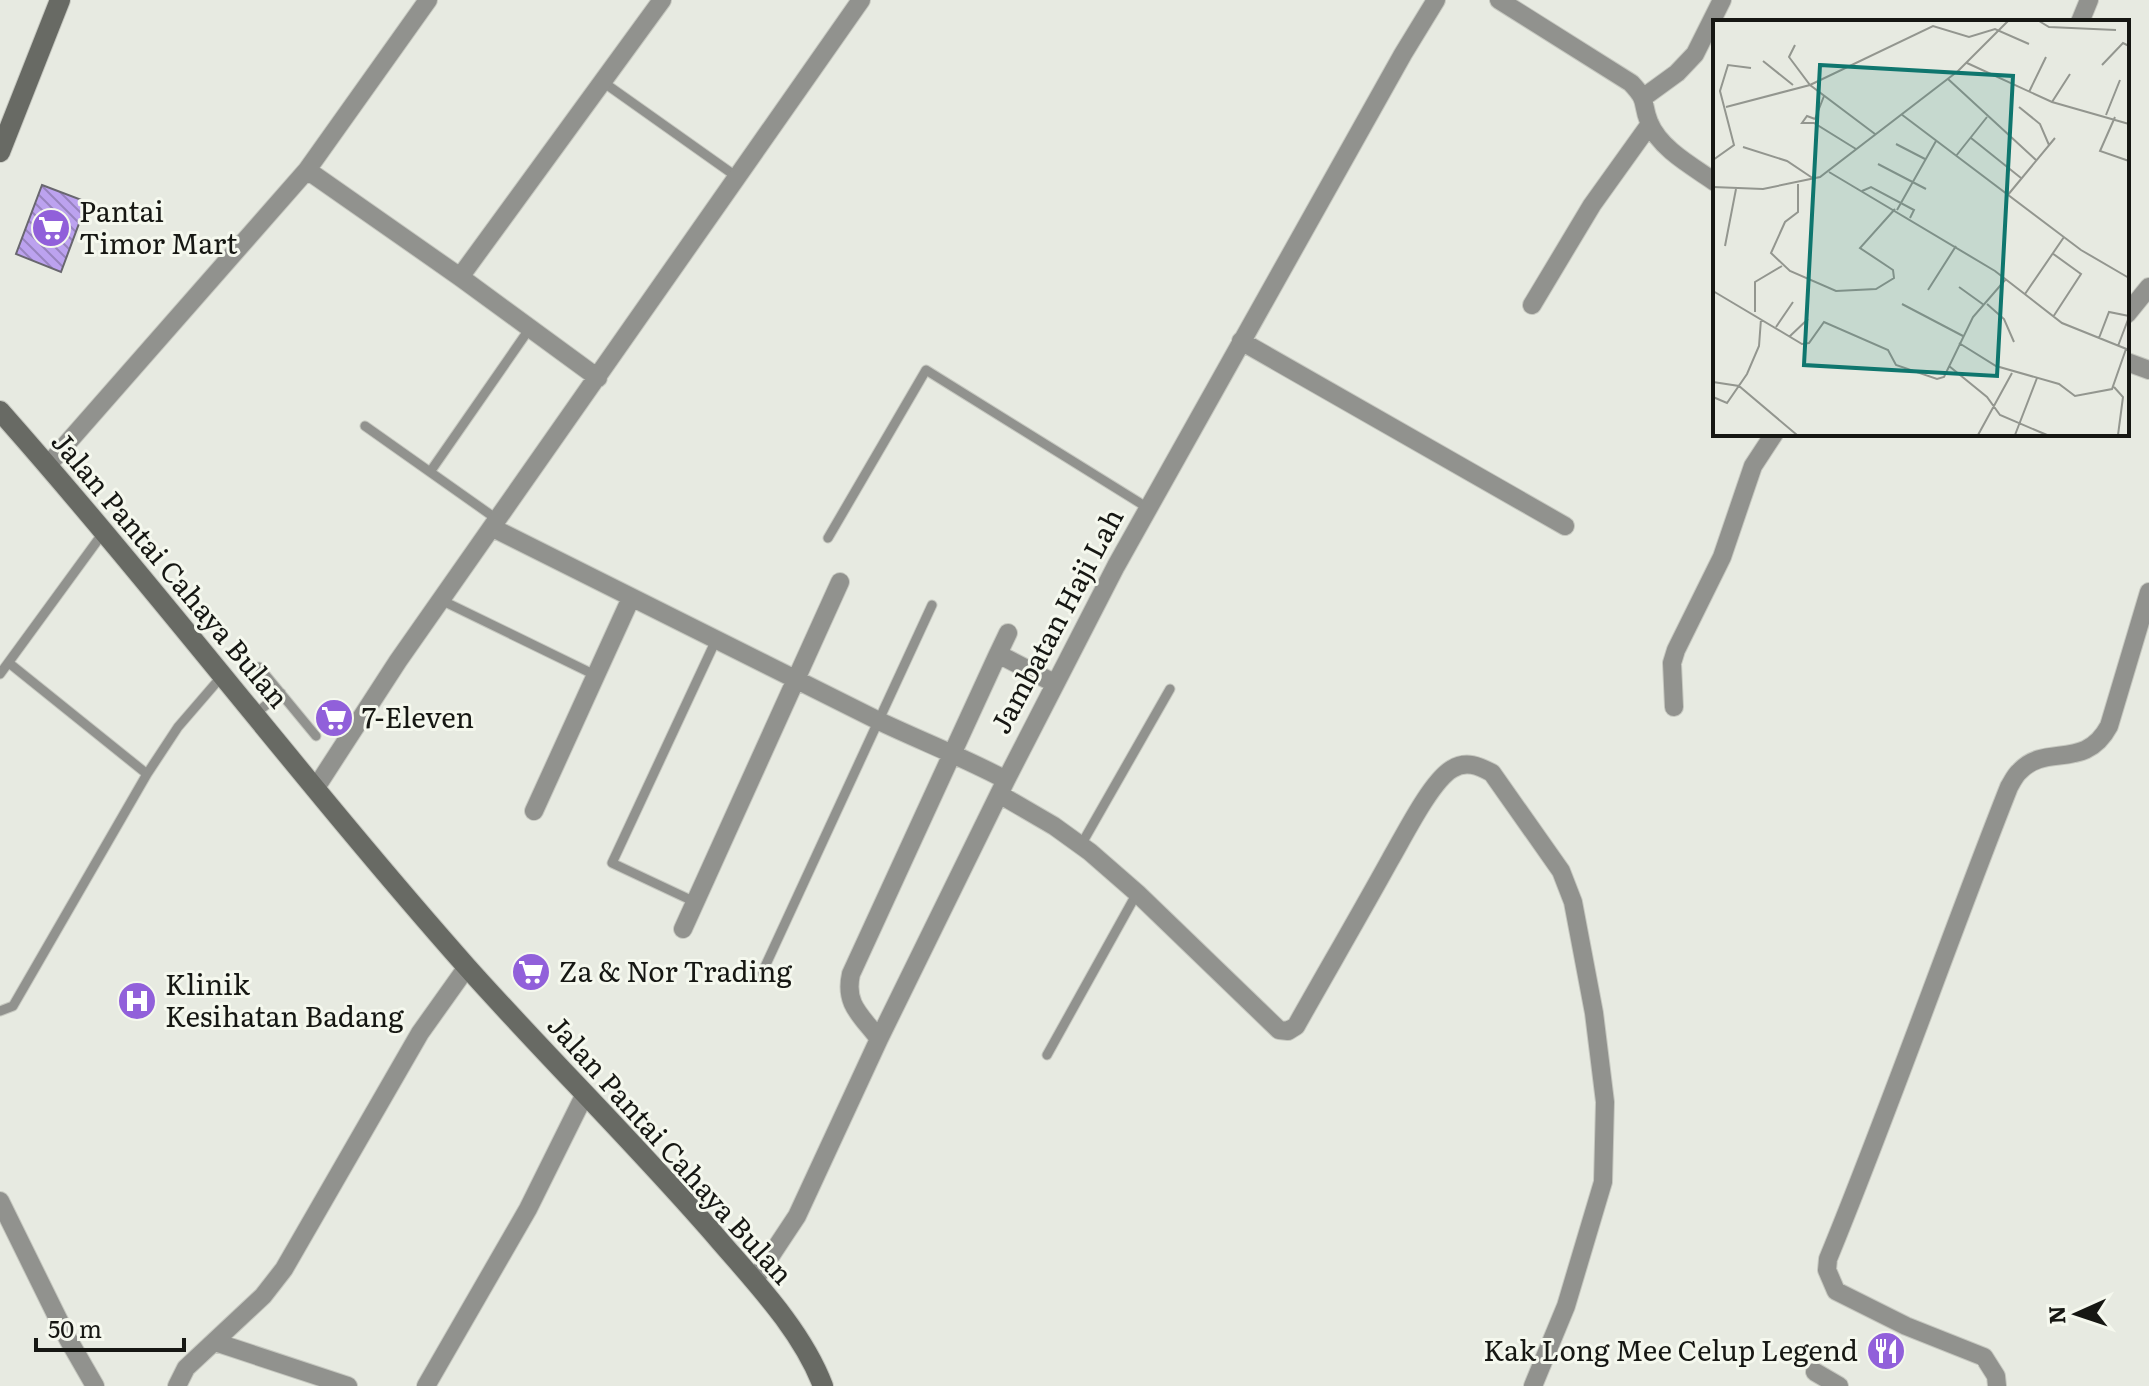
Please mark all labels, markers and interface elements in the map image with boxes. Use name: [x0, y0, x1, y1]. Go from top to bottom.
inset map: [1713, 20, 2129, 436]
place label: Pantai Timor Mart: [79, 189, 238, 263]
supermarket icon: Pantai Timor Mart: [30, 207, 72, 249]
street label: Jalan Pantai Cahaya Bulan: [43, 421, 300, 716]
street label: Jambatan Haji Lah: [978, 500, 1132, 740]
place label: 7-Eleven: [362, 695, 474, 737]
supermarket icon: 7-Eleven: [313, 697, 355, 739]
place label: Za & Nor Trading: [559, 949, 792, 991]
supermarket icon: Za & Nor Trading: [510, 951, 552, 993]
place label: Klinik Kesihatan Badang: [165, 962, 404, 1036]
hospital icon: Klinik Kesihatan Badang: [116, 980, 158, 1022]
street label: Jalan Pantai Cahaya Bulan: [539, 1005, 804, 1293]
north arrow: [2037, 1274, 2117, 1354]
scale bar: [36, 1302, 184, 1352]
text: N: [2039, 1305, 2072, 1325]
text: 50 m: [48, 1310, 102, 1345]
place label: Kak Long Mee Celup Legend: [1483, 1328, 1858, 1370]
restaurant icon: Kak Long Mee Celup Legend: [1865, 1330, 1907, 1372]

